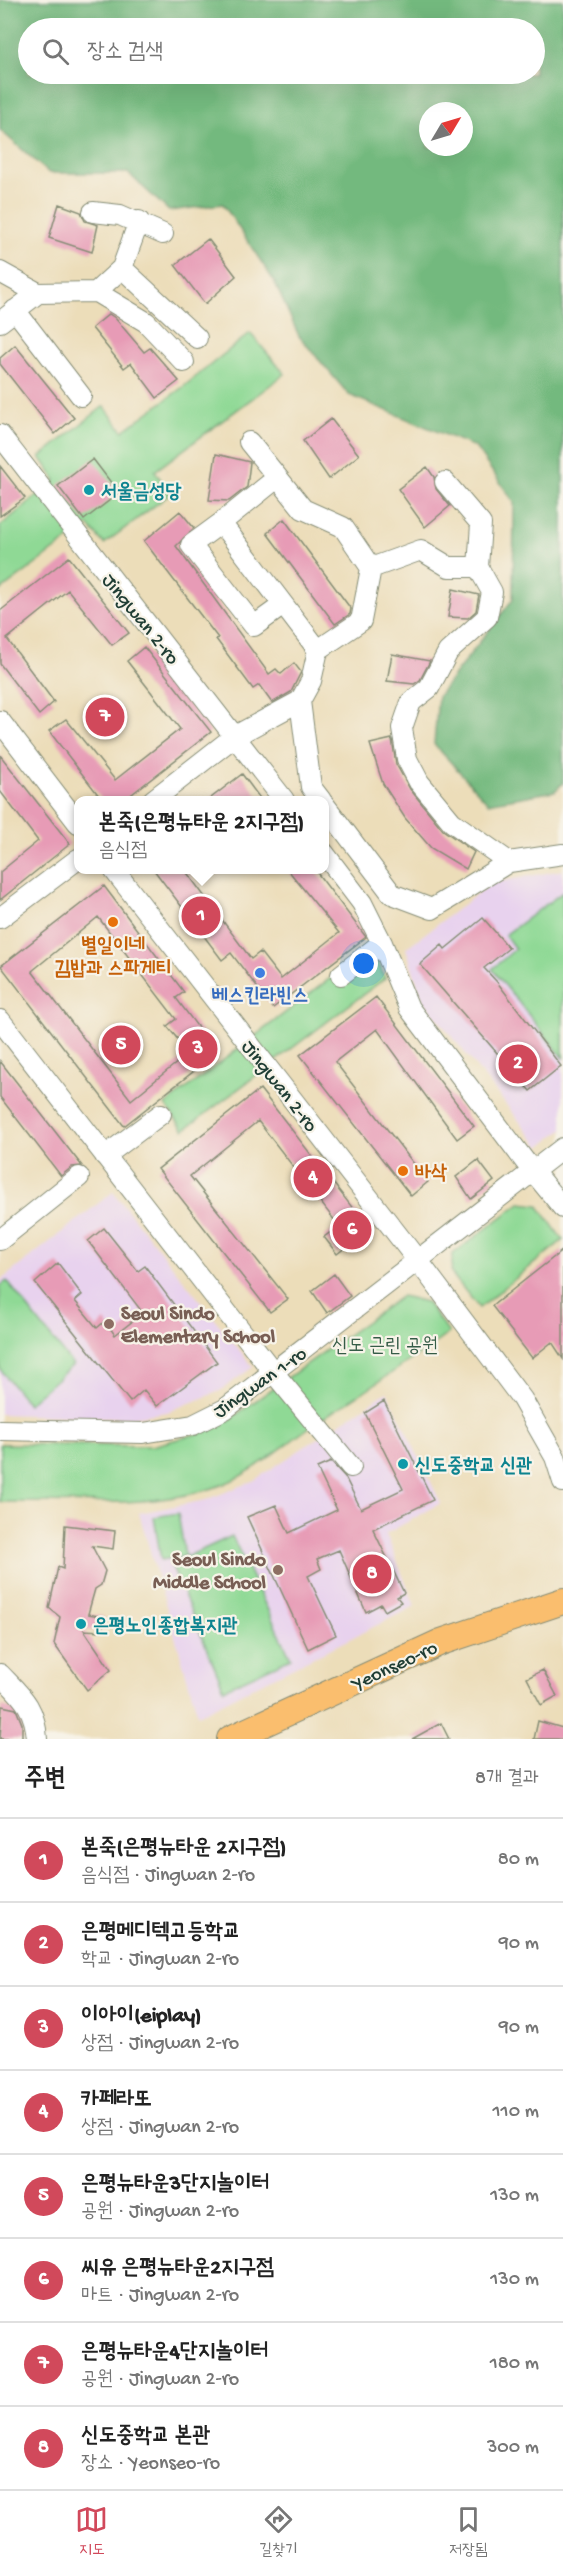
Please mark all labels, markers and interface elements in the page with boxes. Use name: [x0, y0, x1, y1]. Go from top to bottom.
search box: [18, 18, 545, 84]
icon: search: [39, 35, 72, 68]
text: 장소 검색: [87, 40, 163, 66]
north arrow: [419, 102, 473, 156]
place label: 서울금성당: [101, 481, 181, 505]
marker: 서울금성당: [82, 483, 96, 497]
street label: Jingwan 2-ro: [96, 570, 183, 670]
pin: 7: [86, 694, 124, 740]
popup: [74, 796, 329, 874]
text: 본죽(은평뉴타운 2지구점): [99, 811, 304, 837]
text: 음식점: [99, 840, 147, 863]
pin: 1: [182, 894, 220, 938]
marker: 별일이네 김밥과 스파게티: [106, 915, 120, 929]
place label: 별일이네 김밥과 스파게티: [54, 935, 172, 982]
your location: [349, 949, 378, 978]
marker: 베스킨라빈스: [253, 966, 267, 980]
place label: 베스킨라빈스: [212, 986, 308, 1009]
pin: 5: [102, 1022, 140, 1068]
pin: 3: [178, 1026, 218, 1072]
street label: Jingwan 2-ro: [235, 1037, 321, 1138]
pin: 2: [498, 1042, 538, 1086]
pin: 4: [294, 1156, 332, 1200]
place label: 바삭: [415, 1163, 447, 1186]
marker: 바삭: [396, 1164, 410, 1178]
pin: 6: [332, 1208, 372, 1252]
place label: Seoul Sindo Elementary School: [121, 1304, 276, 1350]
marker: Seoul Sindo Elementary School: [102, 1317, 116, 1331]
park label: 신도 근린 공원: [332, 1336, 438, 1359]
street label: Jingwan 1-ro: [210, 1343, 312, 1424]
place label: 신도중학교 신관: [415, 1456, 532, 1479]
marker: 신도중학교 신관: [396, 1457, 410, 1471]
place label: Seoul Sindo Middle School: [153, 1550, 267, 1596]
pin: 8: [352, 1552, 392, 1596]
marker: Seoul Sindo Middle School: [271, 1563, 285, 1577]
place label: 은평노인종합복지관: [93, 1616, 238, 1639]
marker: 은평노인종합복지관: [74, 1617, 88, 1631]
street label: Yeonseo-ro: [347, 1637, 442, 1698]
text: 주변: [24, 1765, 66, 1796]
text: 8개 결과: [475, 1768, 539, 1791]
text: 본죽(은평뉴타운 2지구점): [81, 1836, 287, 1862]
text: 1: [39, 1849, 48, 1872]
text: 80 m: [498, 1849, 539, 1872]
text: 음식점 · Jingwan 2-ro: [81, 1865, 255, 1888]
text: 은평메디텍고등학교: [81, 1920, 240, 1946]
text: 2: [39, 1933, 48, 1956]
text: 90 m: [499, 1933, 539, 1956]
text: 학교 · Jingwan 2-ro: [81, 1949, 239, 1972]
text: 이아이(eiplay): [81, 2004, 201, 2030]
text: 3: [38, 2017, 49, 2040]
text: 90 m: [499, 2017, 539, 2040]
text: 상점 · Jingwan 2-ro: [81, 2033, 239, 2056]
text: 카페라또: [81, 2088, 152, 2114]
text: 4: [39, 2101, 48, 2124]
text: 110 m: [493, 2101, 539, 2124]
text: 상점 · Jingwan 2-ro: [81, 2117, 239, 2140]
text: 은평뉴타운3단지놀이터: [81, 2172, 269, 2198]
text: 5: [38, 2185, 49, 2208]
text: 130 m: [490, 2185, 539, 2208]
text: 공원 · Jingwan 2-ro: [81, 2201, 239, 2224]
text: 씨유 은평뉴타운2지구점: [81, 2256, 274, 2282]
text: 6: [38, 2269, 49, 2292]
text: 130 m: [490, 2269, 539, 2292]
text: 마트 · Jingwan 2-ro: [81, 2285, 239, 2308]
text: 은평뉴타운4단지놀이터: [81, 2340, 268, 2366]
text: 7: [38, 2353, 49, 2376]
text: 180 m: [490, 2353, 539, 2376]
text: 공원 · Jingwan 2-ro: [81, 2369, 239, 2392]
text: 신도중학교 본관: [81, 2424, 210, 2450]
text: 8: [38, 2437, 49, 2460]
text: 300 m: [487, 2437, 539, 2460]
text: 장소 · Yeonseo-ro: [81, 2453, 220, 2476]
tab: 지도: [75, 2503, 108, 2561]
tab: 길찾기: [259, 2503, 298, 2561]
tab: 저장됨: [449, 2503, 488, 2561]

